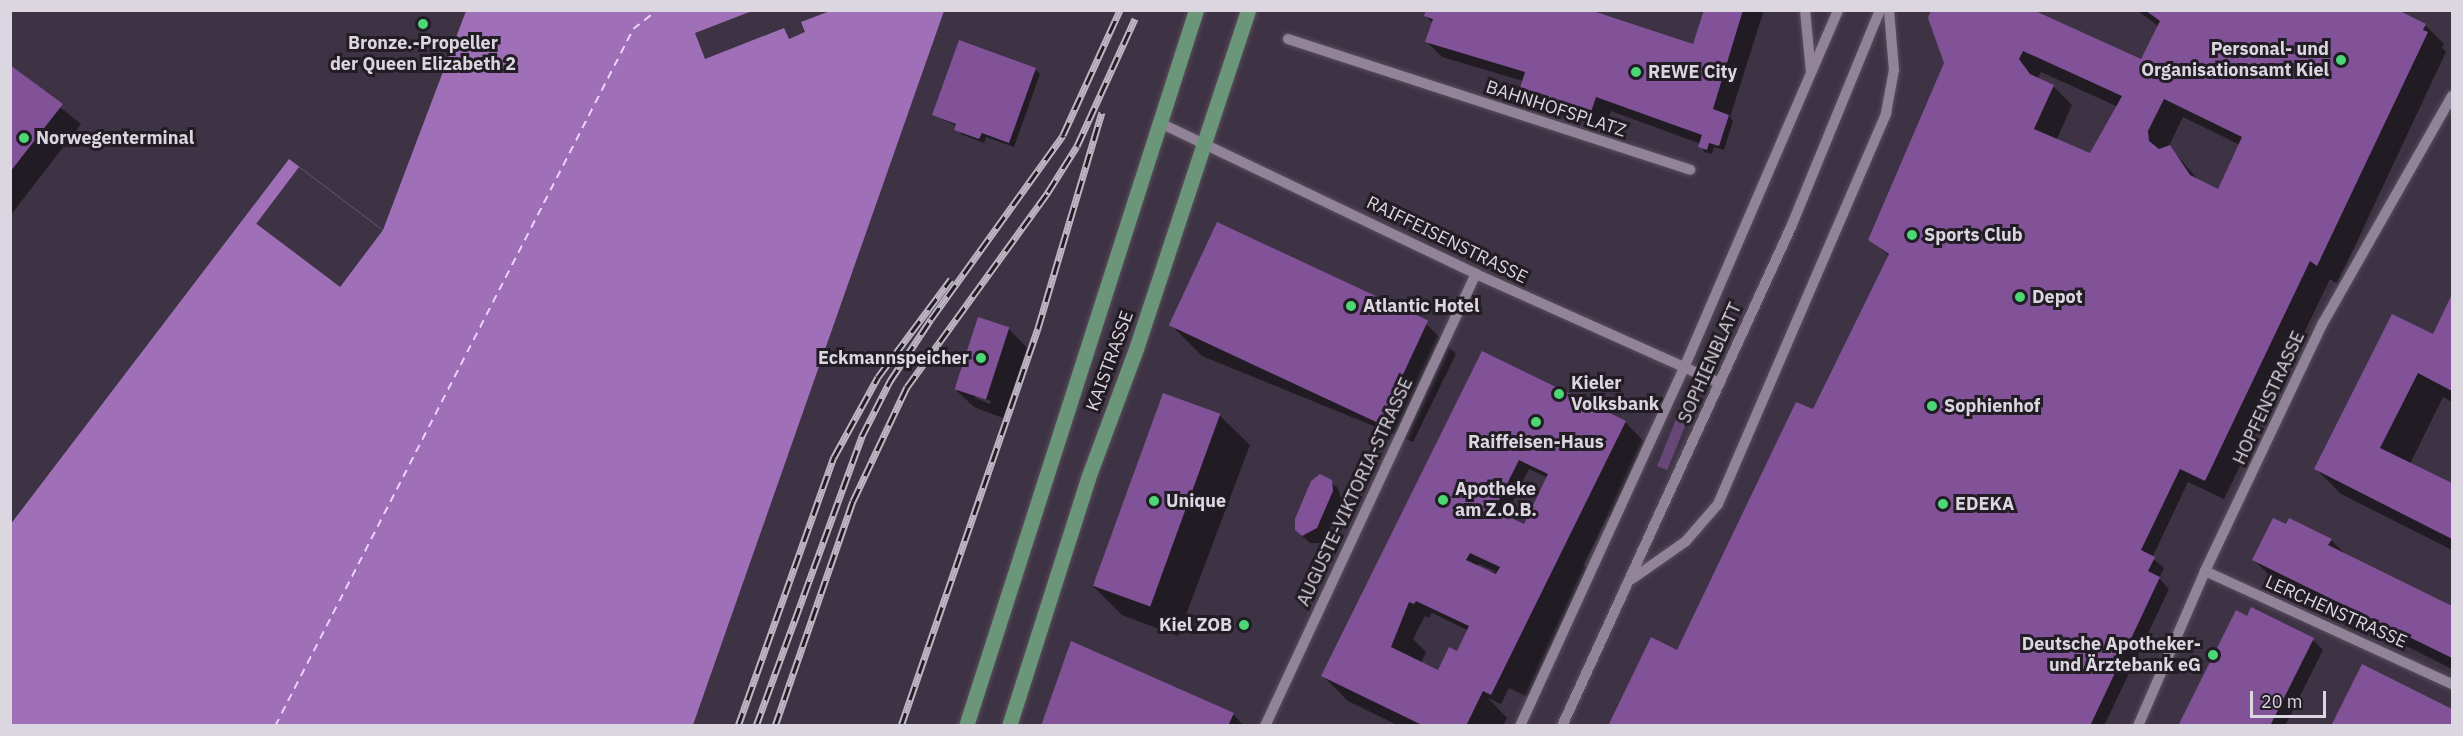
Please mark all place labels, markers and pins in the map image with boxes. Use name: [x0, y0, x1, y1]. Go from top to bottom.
marker: Bronze.-Propeller der Queen Elizabeth 2: [416, 17, 430, 31]
place label: Bronze.-Propeller der Queen Elizabeth 2: [330, 33, 516, 76]
place label: Personal- und Organisationsamt Kiel: [2141, 39, 2329, 82]
marker: Personal- und Organisationsamt Kiel: [2334, 53, 2348, 67]
place label: REWE City: [1648, 61, 1737, 83]
marker: REWE City: [1629, 65, 1643, 79]
place label: Norwegenterminal: [36, 127, 194, 149]
marker: Norwegenterminal: [17, 131, 31, 145]
place label: Sports Club: [1924, 224, 2023, 246]
marker: Sports Club: [1905, 228, 1919, 242]
place label: Depot: [2032, 286, 2083, 308]
marker: Depot: [2013, 290, 2027, 304]
place label: Atlantic Hotel: [1363, 295, 1479, 317]
marker: Atlantic Hotel: [1344, 299, 1358, 313]
place label: Eckmannspeicher: [818, 347, 969, 369]
marker: Eckmannspeicher: [974, 351, 988, 365]
place label: Kieler Volksbank: [1571, 373, 1659, 416]
marker: Kieler Volksbank: [1552, 387, 1566, 401]
place label: Sophienhof: [1944, 395, 2040, 417]
marker: Sophienhof: [1925, 399, 1939, 413]
marker: Raiffeisen-Haus: [1529, 415, 1543, 429]
place label: Raiffeisen-Haus: [1468, 431, 1604, 453]
place label: Apotheke am Z.O.B.: [1455, 479, 1537, 522]
place label: Unique: [1166, 490, 1226, 512]
marker: Apotheke am Z.O.B.: [1436, 493, 1450, 507]
place label: EDEKA: [1955, 493, 2014, 515]
marker: Unique: [1147, 494, 1161, 508]
marker: EDEKA: [1936, 497, 1950, 511]
place label: Kiel ZOB: [1159, 614, 1232, 636]
marker: Kiel ZOB: [1237, 618, 1251, 632]
place label: Deutsche Apotheker- und Ärztebank eG: [2022, 634, 2201, 676]
marker: Deutsche Apotheker- und Ärztebank eG: [2206, 648, 2220, 662]

